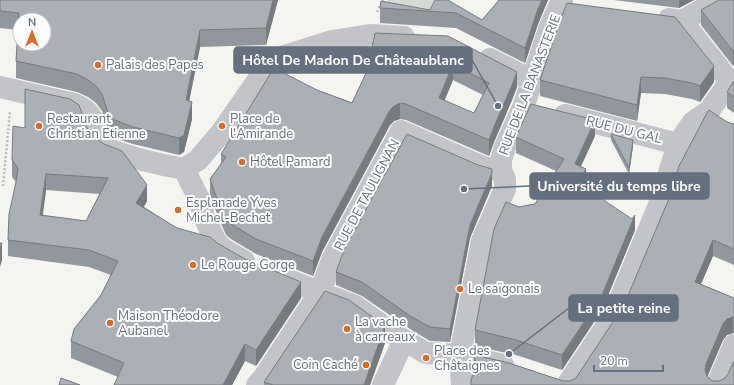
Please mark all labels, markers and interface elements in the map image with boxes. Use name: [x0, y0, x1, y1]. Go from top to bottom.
north arrow: [12, 12, 52, 52]
street label: RUE DE LA BANASTERIE: [495, 12, 565, 158]
text: N: [28, 15, 36, 30]
callout: Hôtel De Madon De Châteaublanc: [234, 47, 472, 73]
text: Hôtel De Madon De Châteaublanc: [242, 51, 464, 70]
place label: Palais des Papes: [106, 56, 204, 74]
marker: Palais des Papes: [93, 60, 103, 70]
place label: Restaurant Christian Etienne: [47, 110, 146, 143]
place label: Place de l'Amirande: [230, 110, 293, 143]
street label: RUE DU GAL: [584, 112, 664, 148]
marker: Restaurant Christian Etienne: [34, 121, 44, 131]
marker: Place de l'Amirande: [217, 121, 227, 131]
street label: RUE DE TAULIGNAN: [330, 136, 404, 254]
place label: Hôtel Pamard: [250, 153, 331, 171]
marker: Hôtel Pamard: [237, 157, 247, 167]
callout: Université du temps libre: [530, 173, 709, 199]
text: Université du temps libre: [537, 177, 701, 196]
place label: Esplanade Yves Michel-Bechet: [186, 194, 277, 227]
marker: Esplanade Yves Michel-Bechet: [173, 205, 183, 215]
place label: Le Rouge Gorge: [201, 256, 295, 274]
marker: Le Rouge Gorge: [188, 260, 198, 270]
place label: Le saïgonais: [468, 280, 540, 298]
marker: Le saïgonais: [455, 284, 465, 294]
callout: La petite reine: [569, 295, 678, 321]
text: La petite reine: [577, 299, 671, 318]
place label: Maison Théodore Aubanel: [118, 307, 219, 340]
place label: La vache à carreaux: [355, 313, 415, 346]
marker: Maison Théodore Aubanel: [105, 318, 115, 328]
marker: La vache à carreaux: [342, 324, 352, 334]
place label: Place des Châtaignes: [434, 342, 500, 375]
scale bar: [594, 347, 663, 373]
marker: Place des Châtaignes: [421, 353, 431, 363]
text: 20 m: [600, 353, 628, 369]
place label: Coin Caché: [293, 356, 358, 374]
marker: Coin Caché: [361, 360, 371, 370]

